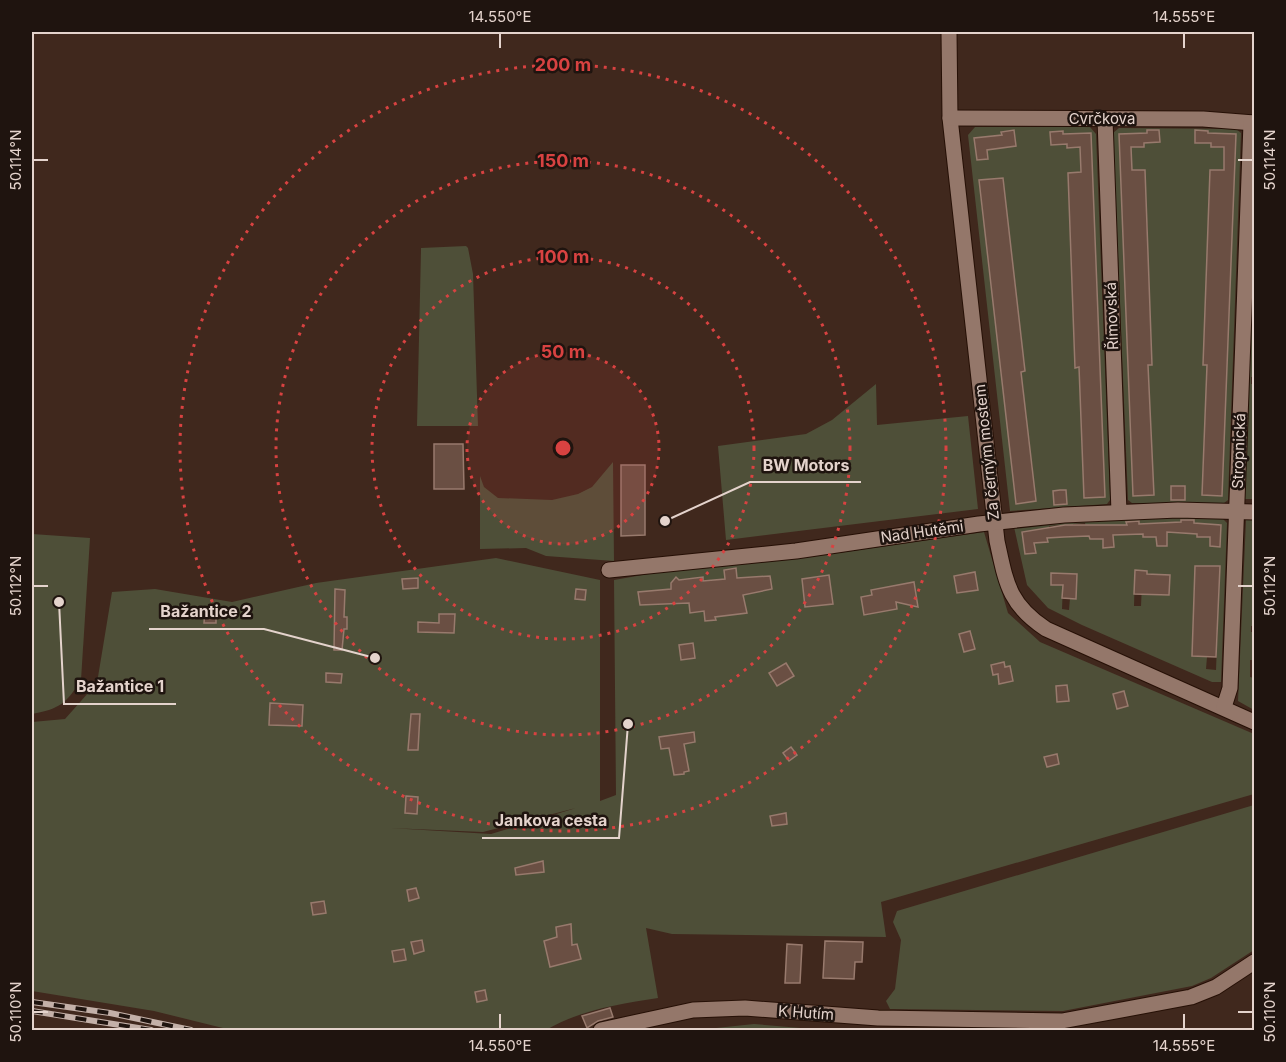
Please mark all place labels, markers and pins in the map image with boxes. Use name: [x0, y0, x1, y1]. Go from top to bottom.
centre of rings: [553, 438, 573, 458]
callout: BW Motors: [750, 448, 861, 482]
callout: Bažantice 2: [149, 595, 264, 629]
callout: Bažantice 1: [64, 670, 176, 704]
callout: Jankova cesta: [482, 804, 619, 838]

